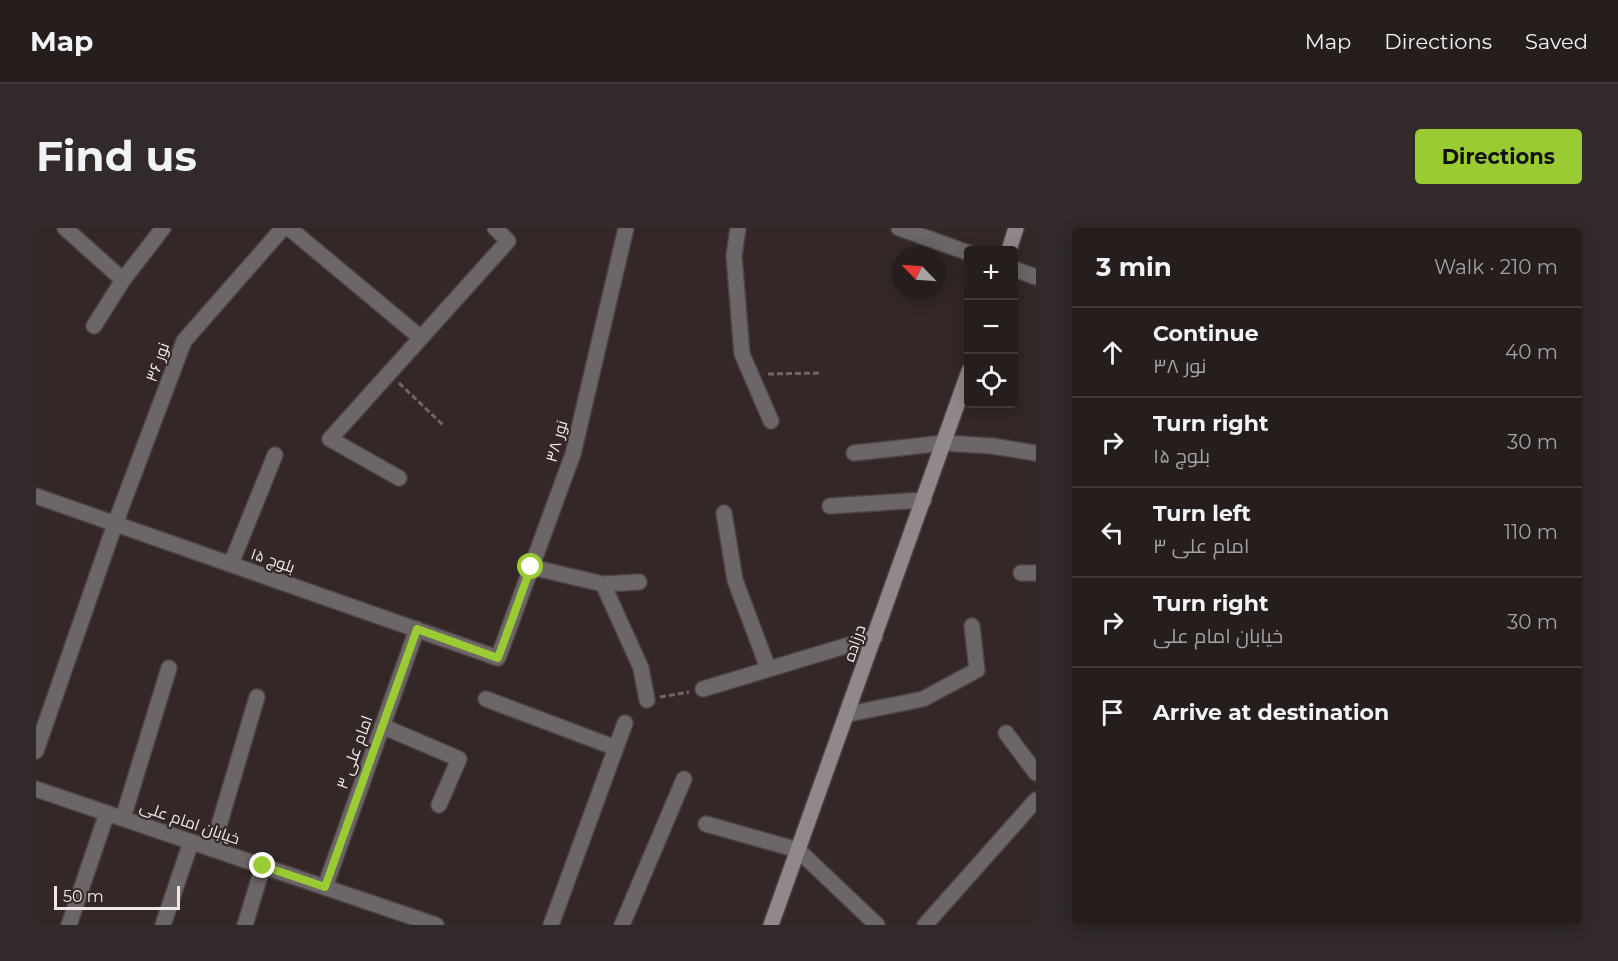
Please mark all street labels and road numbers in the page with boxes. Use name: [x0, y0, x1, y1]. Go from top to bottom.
street label: نور ۳۶: [142, 340, 173, 384]
street label: نور ۳۸: [541, 418, 572, 464]
street label: بلوچ ۱۵: [248, 544, 297, 579]
street label: درزاده: [839, 622, 870, 664]
street label: امام علی ۳: [332, 713, 378, 792]
street label: خیابان امام علی: [137, 797, 242, 850]

